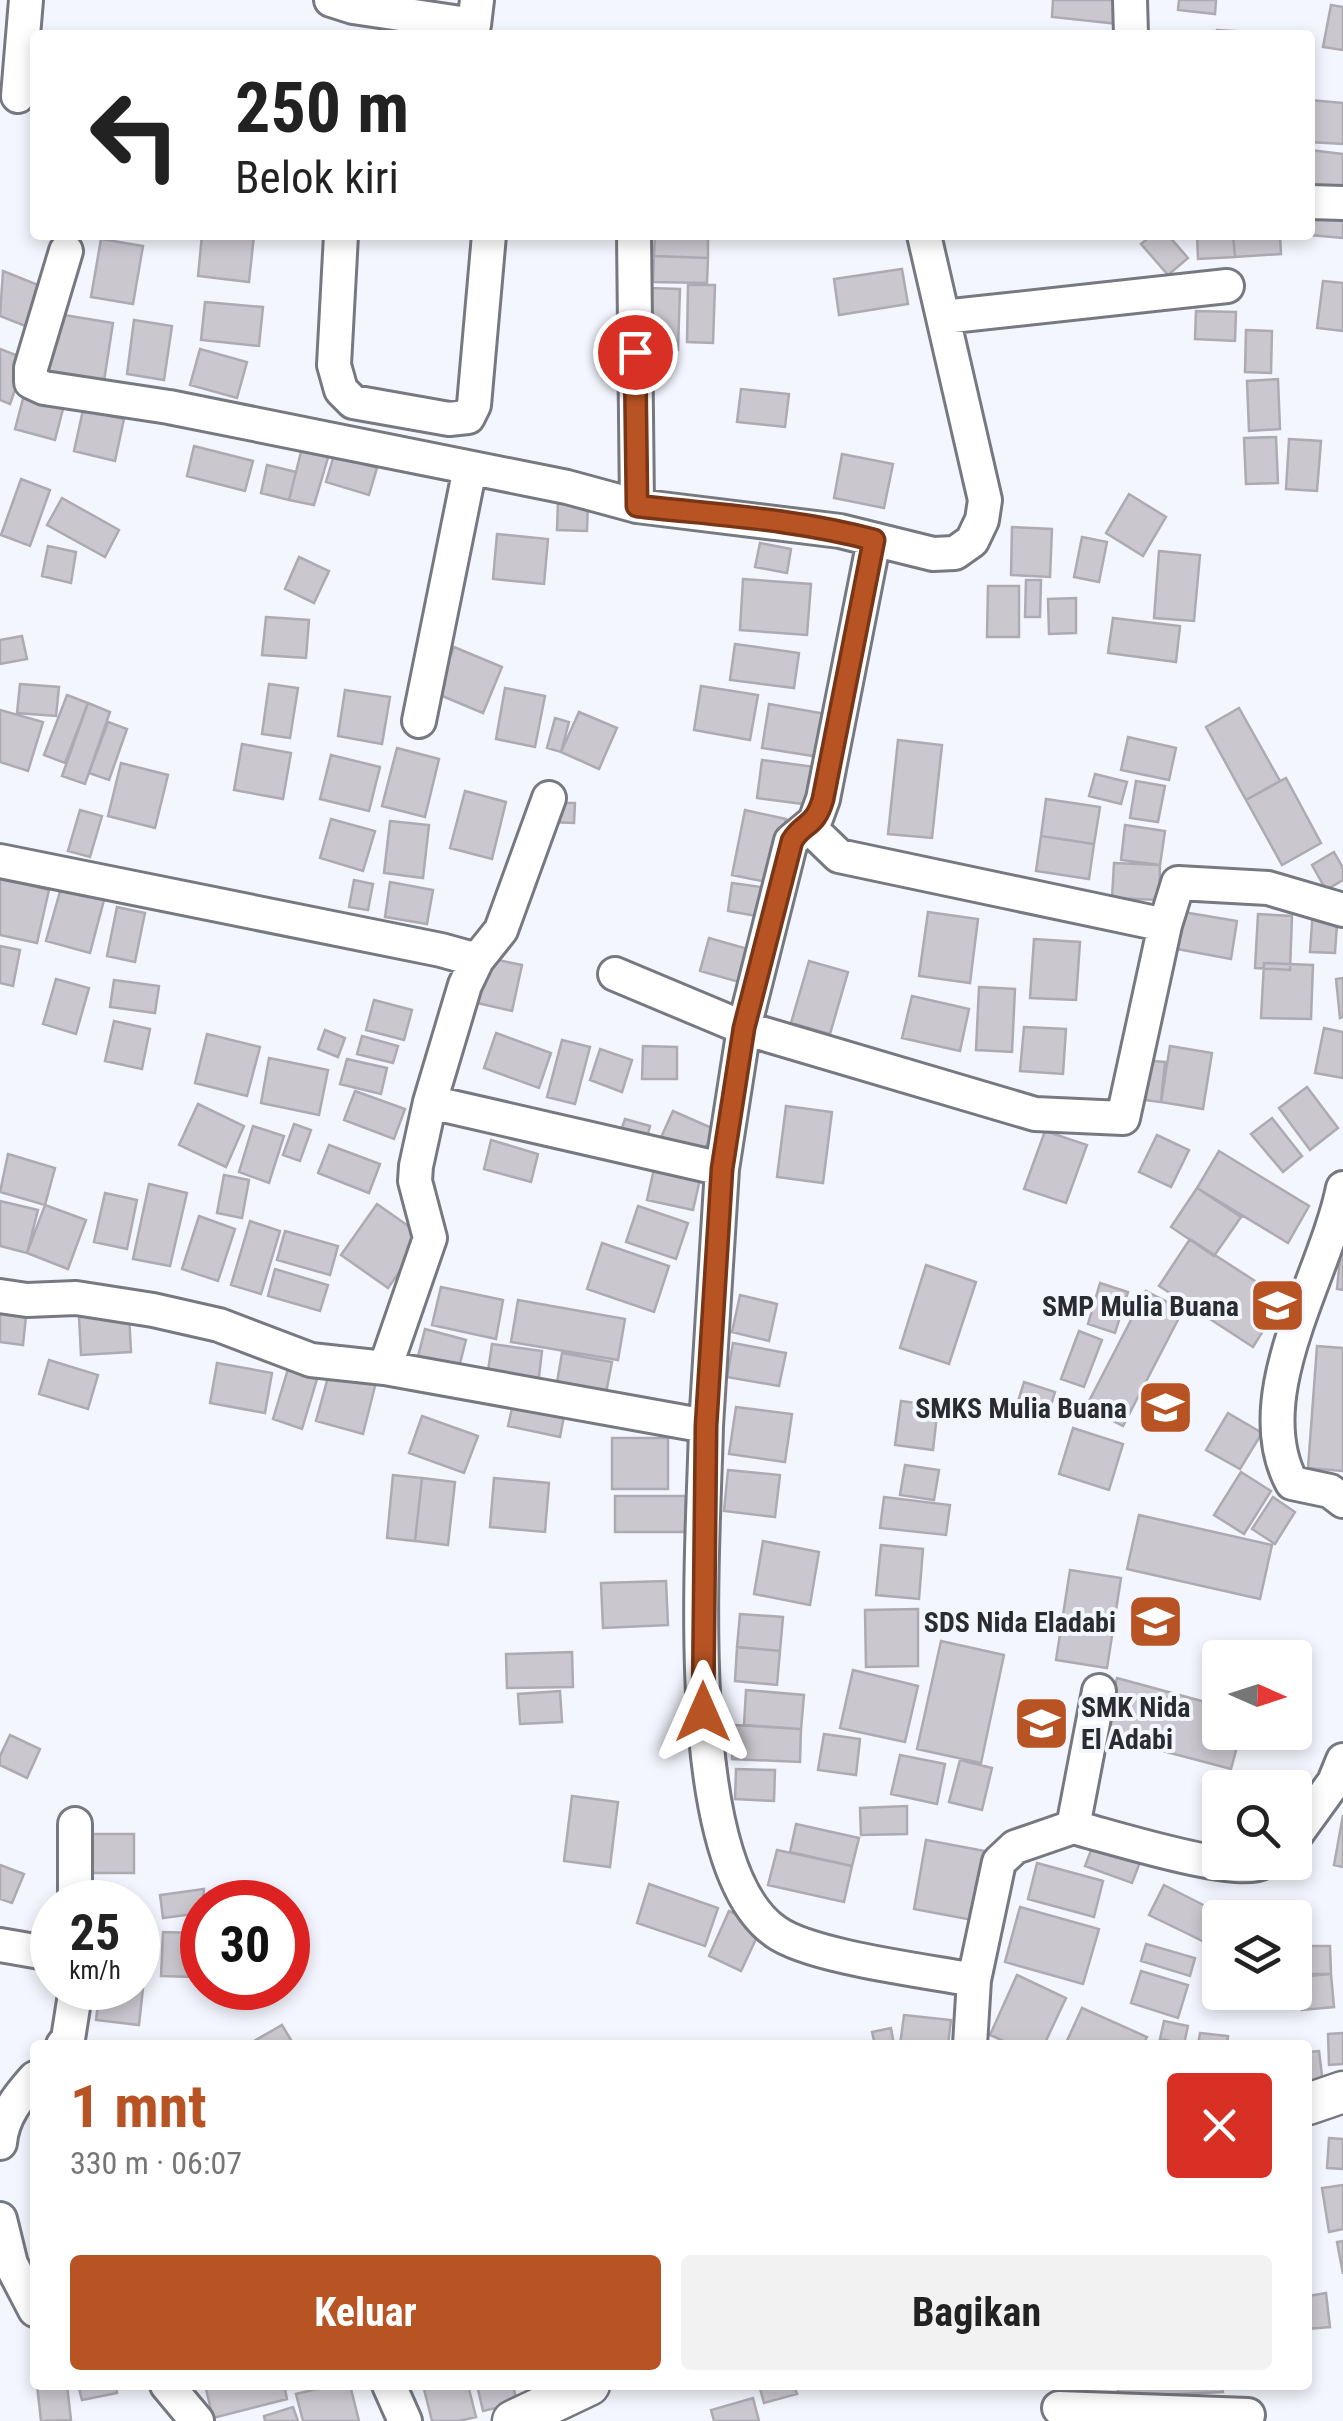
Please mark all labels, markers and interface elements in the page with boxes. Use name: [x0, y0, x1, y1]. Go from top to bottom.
text: 250 m: [235, 67, 409, 149]
icon: left: [70, 70, 200, 200]
text: Belok kiri: [235, 151, 399, 204]
pin: [593, 310, 678, 395]
icon: arrive: [608, 325, 663, 380]
school or university icon: SMP Mulia Buana: [1248, 1276, 1308, 1336]
place label: SMP Mulia Buana: [1042, 1290, 1239, 1323]
school or university icon: SMKS Mulia Buana: [1136, 1378, 1196, 1438]
place label: SMKS Mulia Buana: [915, 1392, 1127, 1425]
school or university icon: SDS Nida Eladabi: [1125, 1592, 1185, 1652]
place label: SDS Nida Eladabi: [924, 1606, 1116, 1639]
north arrow: [1202, 1640, 1312, 1750]
map controls: [1202, 1640, 1312, 2010]
position arrow: [651, 1660, 755, 1764]
place label: SMK Nida El Adabi: [1081, 1691, 1191, 1756]
school or university icon: SMK Nida El Adabi: [1012, 1693, 1072, 1753]
button: search: [1202, 1770, 1312, 1880]
speed limit sign: 30: [180, 1880, 310, 2010]
button: layers: [1202, 1900, 1312, 2010]
text: 25: [70, 1904, 120, 1962]
text: km/h: [69, 1956, 121, 1985]
text: 1 mnt: [70, 2071, 207, 2142]
button: close: [1167, 2073, 1272, 2178]
text: 330 m · 06:07: [70, 2144, 242, 2182]
button: Keluar: [70, 2255, 661, 2370]
button: Bagikan: [681, 2255, 1272, 2370]

